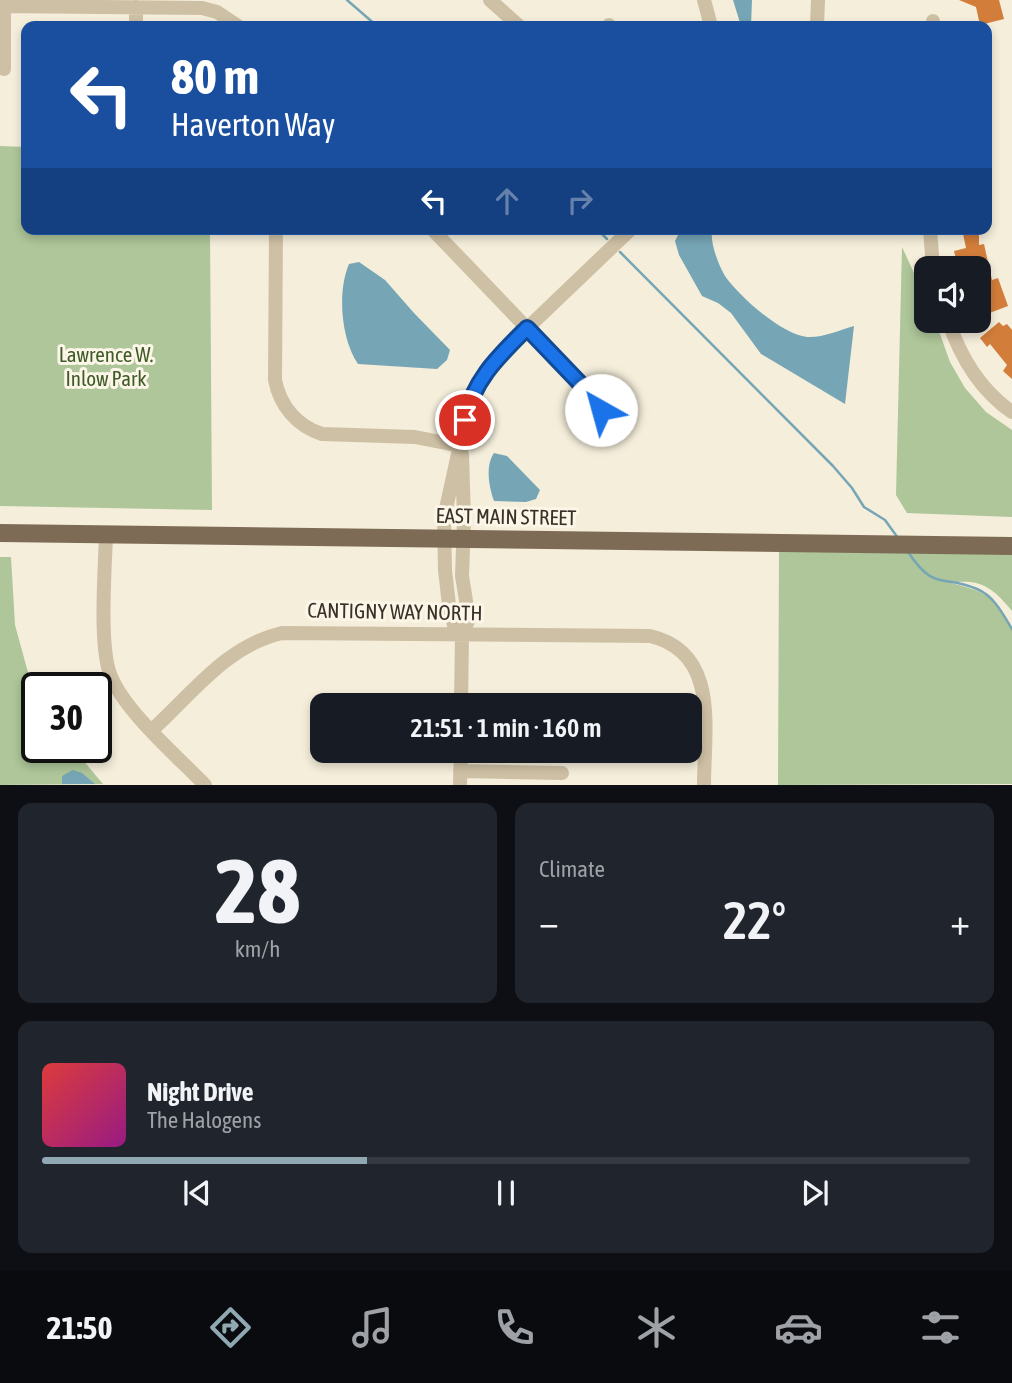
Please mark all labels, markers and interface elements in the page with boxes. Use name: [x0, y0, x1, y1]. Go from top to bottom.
text: 80 m: [171, 48, 259, 104]
icon: left: [56, 49, 147, 140]
text: Haverton Way: [171, 106, 335, 143]
icon: left: [415, 182, 453, 220]
icon: ahead: [488, 182, 526, 220]
icon: right: [561, 182, 599, 220]
map controls: [914, 256, 991, 333]
button: sound: [914, 256, 991, 333]
park label: Lawrence W. Inlow Park: [59, 342, 153, 390]
position arrow: [564, 373, 638, 447]
pin: [435, 390, 495, 450]
icon: arrive: [446, 401, 484, 439]
street label: EAST MAIN STREET: [435, 503, 577, 529]
street label: CANTIGNY WAY NORTH: [307, 597, 483, 625]
speed limit sign: 30: [21, 672, 112, 763]
text: 21:51 · 1 min · 160 m: [411, 713, 601, 743]
text: 28: [215, 838, 300, 942]
text: Climate: [539, 856, 605, 882]
text: 22°: [723, 890, 786, 950]
text: −: [539, 900, 559, 943]
text: +: [950, 900, 970, 943]
text: km/h: [235, 936, 280, 962]
text: Night Drive: [147, 1077, 254, 1107]
text: The Halogens: [147, 1107, 261, 1133]
icon: previous: [178, 1174, 216, 1212]
icon: pause: [487, 1174, 525, 1212]
icon: next: [796, 1174, 834, 1212]
icon: directions: [206, 1303, 255, 1352]
icon: music: [348, 1303, 397, 1352]
icon: phone: [490, 1303, 539, 1352]
icon: climate: [632, 1303, 681, 1352]
icon: car: [774, 1303, 823, 1352]
icon: filters: [916, 1303, 965, 1352]
text: 21:50: [47, 1309, 112, 1346]

